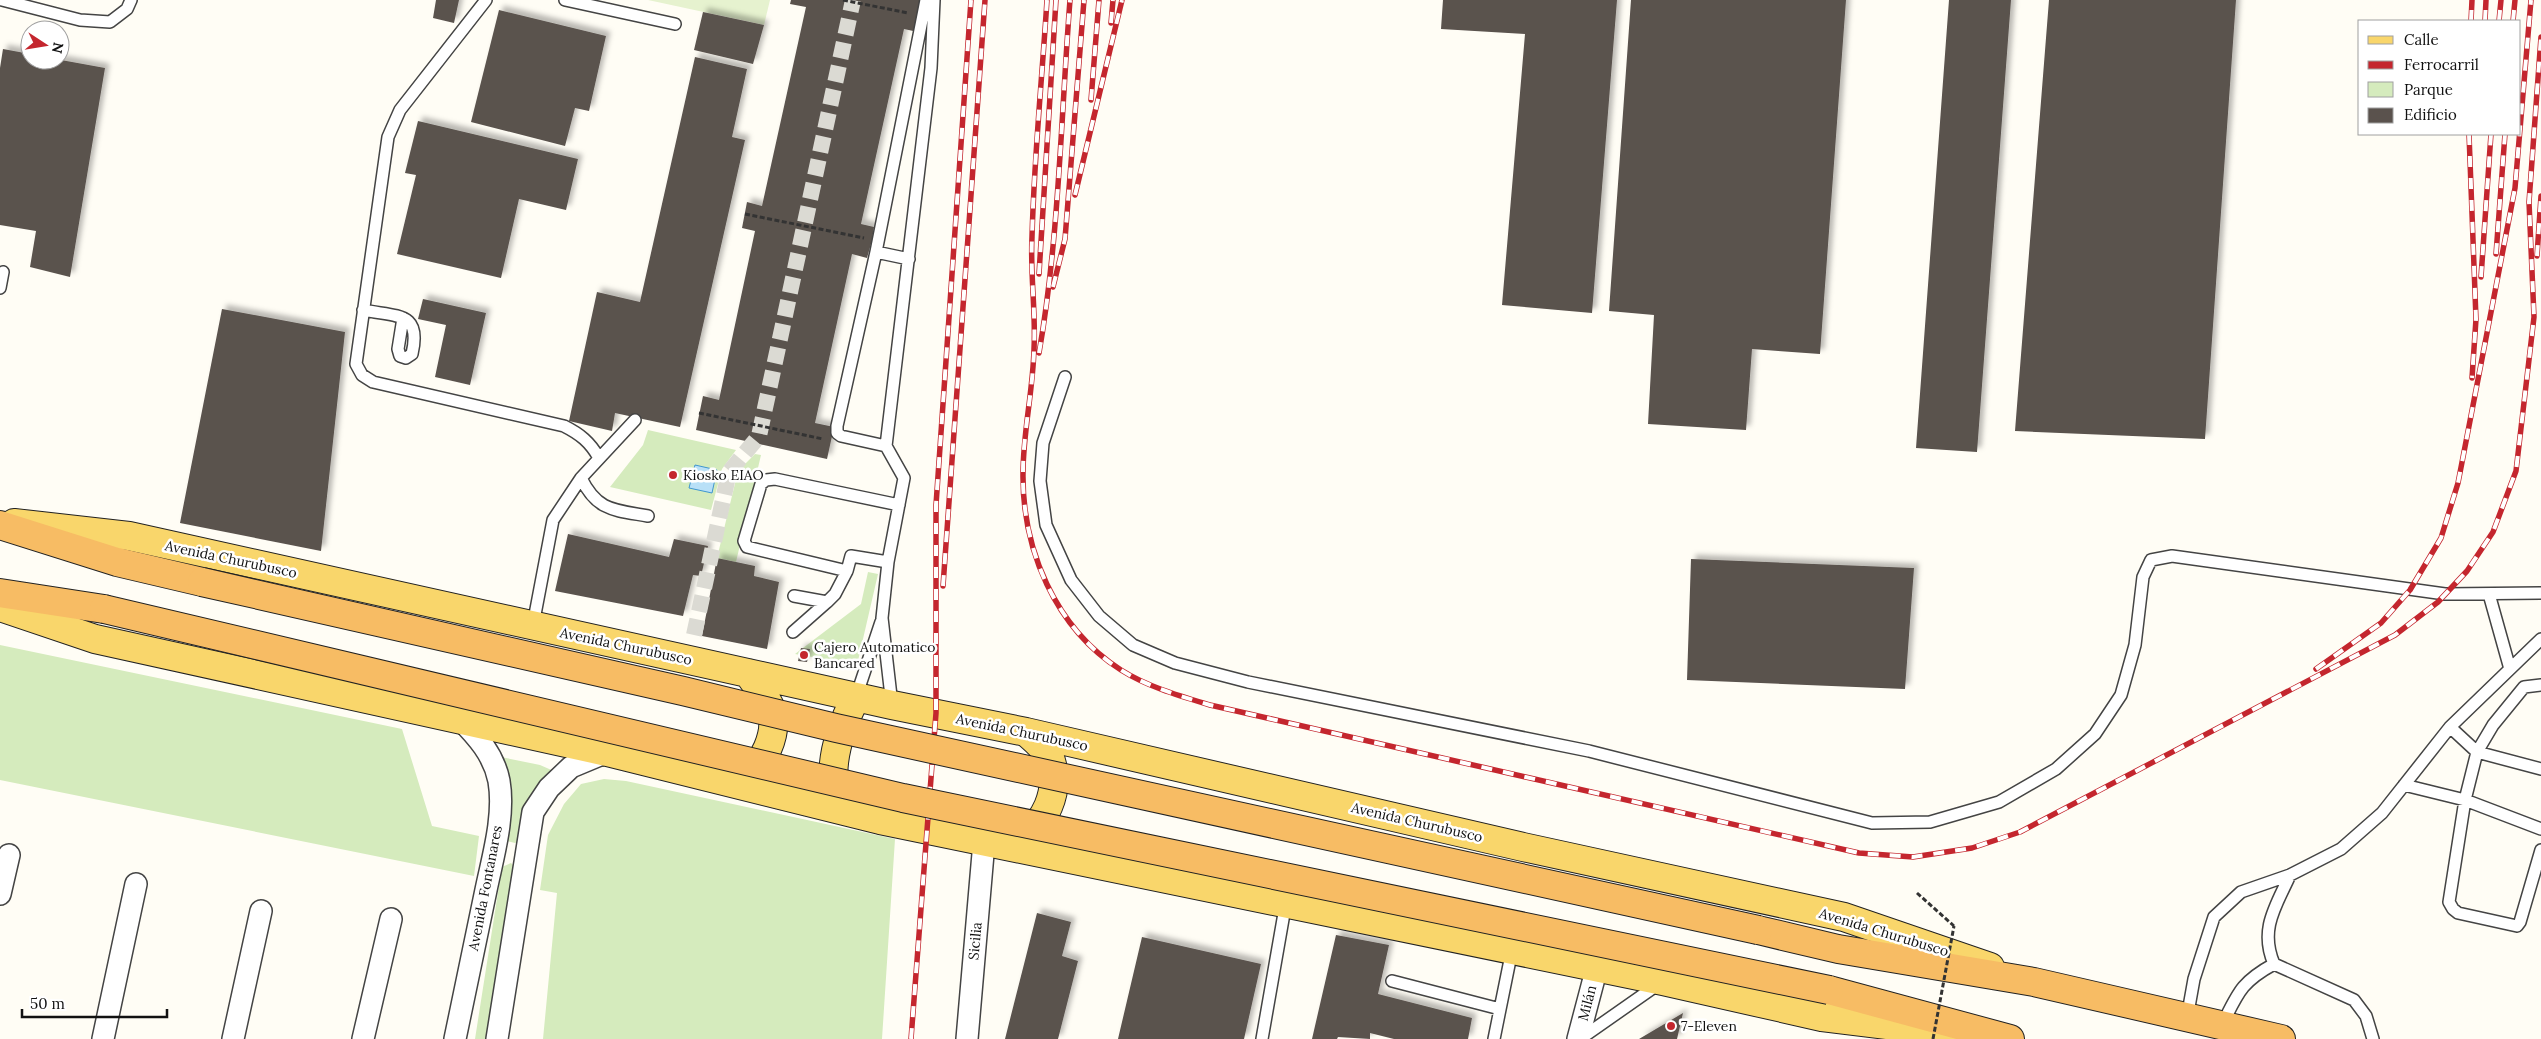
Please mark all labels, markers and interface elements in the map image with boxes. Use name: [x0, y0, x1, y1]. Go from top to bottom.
north arrow: [20, 20, 70, 70]
legend: [2358, 20, 2521, 135]
text: Calle: [2404, 30, 2439, 49]
text: N: [48, 41, 68, 55]
text: Ferrocarril: [2404, 55, 2479, 74]
text: Parque: [2404, 80, 2453, 99]
text: Edificio: [2404, 105, 2457, 124]
place label: Kiosko EIAO: [683, 466, 764, 484]
marker: Kiosko EIAO: [667, 469, 679, 481]
street label: Avenida Churubusco: [162, 536, 299, 582]
street label: Avenida Churubusco: [557, 623, 694, 669]
place label: Cajero Automatico Bancared: [814, 638, 935, 672]
marker: Cajero Automatico Bancared: [798, 649, 810, 661]
street label: Avenida Churubusco: [953, 709, 1090, 755]
street label: Avenida Churubusco: [1349, 798, 1484, 846]
street label: Avenida Fontanares: [464, 824, 506, 953]
street label: Avenida Churubusco: [1816, 903, 1951, 960]
street label: Sicilia: [964, 921, 986, 961]
street label: Milán: [1574, 983, 1601, 1023]
scale bar: [22, 986, 168, 1018]
text: 50 m: [30, 994, 65, 1013]
place label: 7-Eleven: [1681, 1017, 1737, 1035]
marker: 7-Eleven: [1665, 1020, 1677, 1032]

